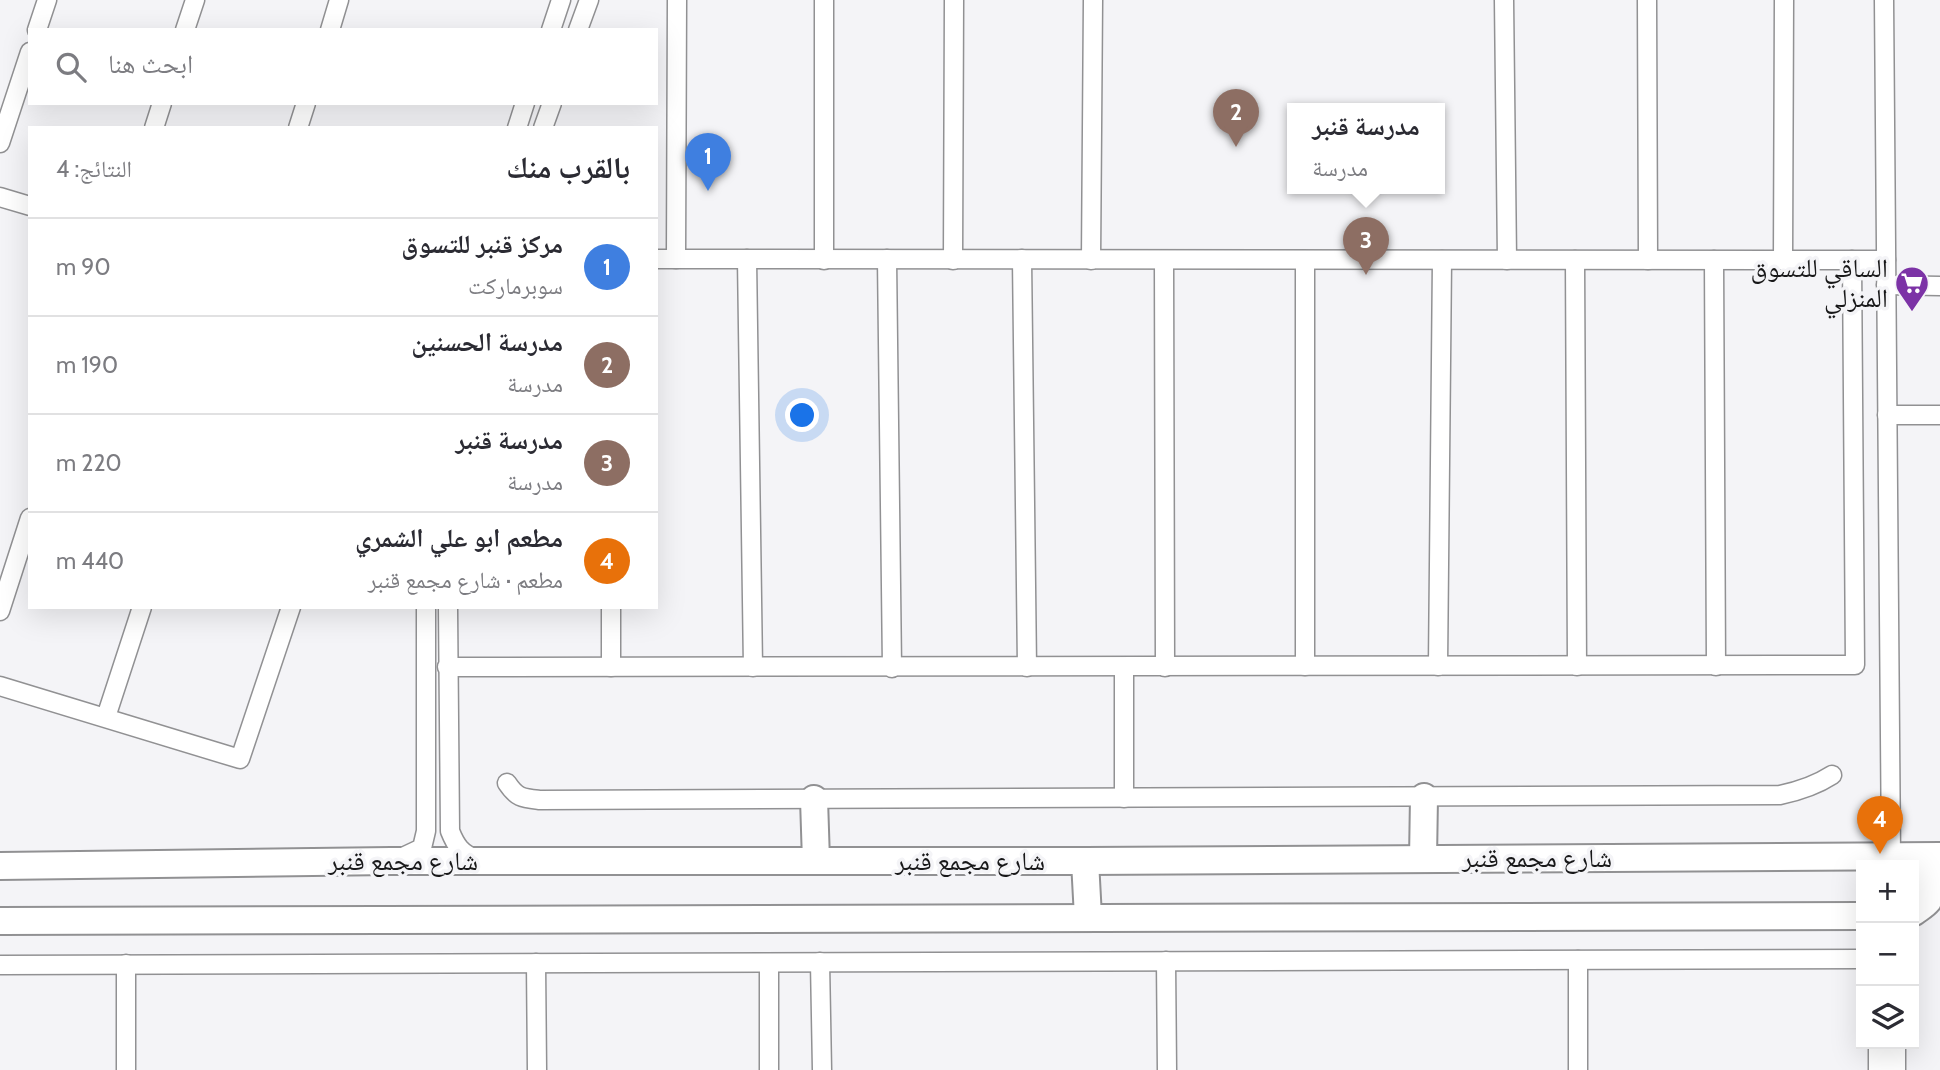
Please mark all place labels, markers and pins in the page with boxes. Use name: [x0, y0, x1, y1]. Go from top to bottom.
pin: 2: [1213, 89, 1259, 147]
pin: 1: [685, 133, 731, 191]
pin: 3: [1343, 217, 1389, 275]
place label: الساقي للتسوق المنزلي: [1750, 252, 1888, 319]
supermarket icon: الساقي للتسوق المنزلي: [1893, 264, 1931, 313]
pin: 4: [1857, 796, 1903, 854]

